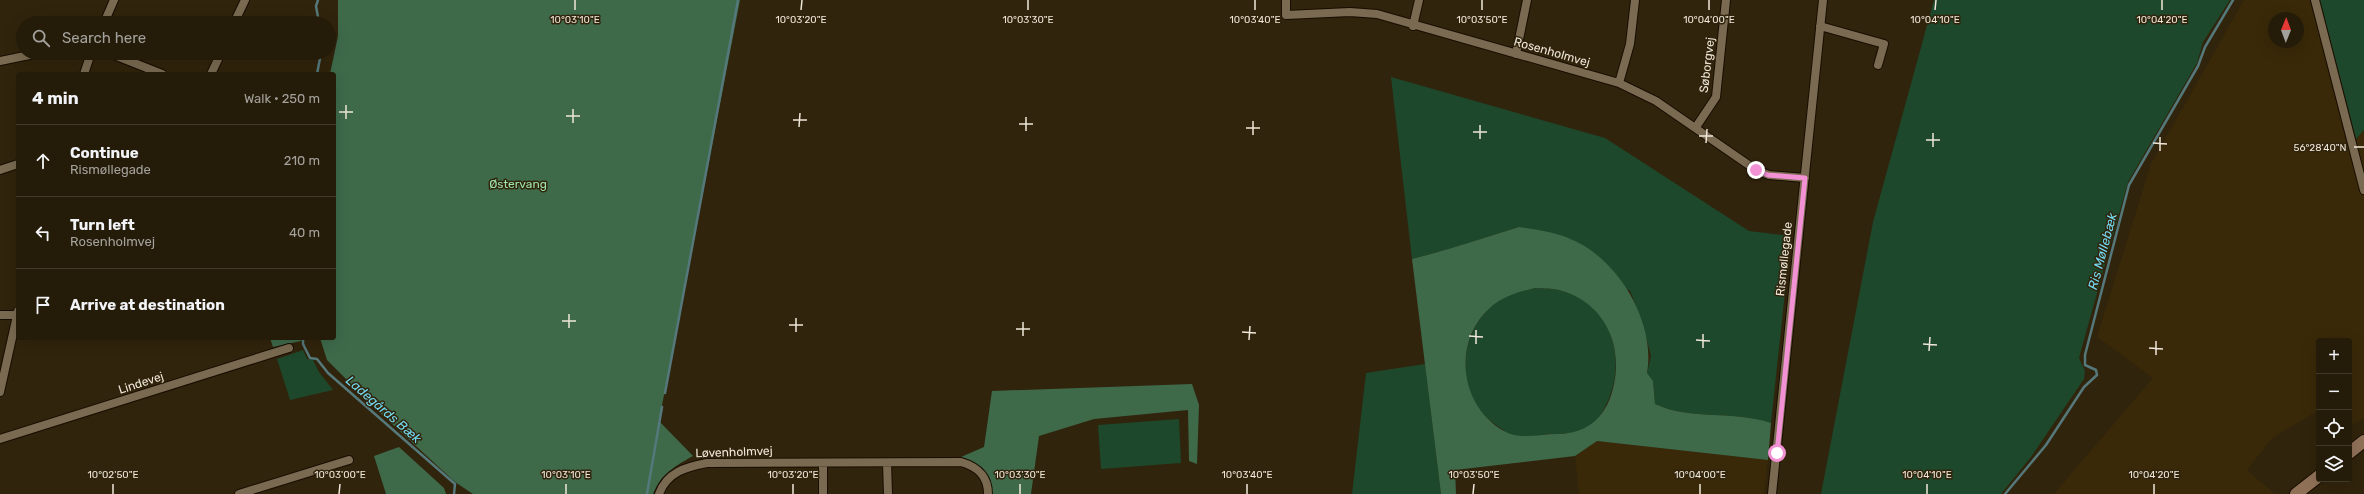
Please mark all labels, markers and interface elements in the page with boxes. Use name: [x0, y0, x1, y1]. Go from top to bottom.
north arrow: [2268, 12, 2304, 48]
text: 10°03'10"E: [550, 14, 600, 26]
text: 10°03'20"E: [775, 14, 827, 26]
text: 10°03'30"E: [1002, 14, 1054, 26]
text: 10°03'40"E: [1230, 14, 1280, 26]
text: 10°03'50"E: [1456, 14, 1508, 26]
text: 10°04'00"E: [1683, 14, 1735, 26]
text: 10°04'10"E: [1910, 14, 1960, 26]
text: 10°04'20"E: [2136, 14, 2188, 26]
search box: [16, 16, 336, 60]
icon: search: [30, 27, 52, 49]
text: Search here: [62, 29, 146, 47]
street label: Rosenholmvej: [1512, 34, 1592, 70]
street label: Søborgvej: [1697, 36, 1717, 94]
text: 4 min: [32, 88, 79, 108]
text: Walk · 250 m: [244, 91, 320, 106]
text: 56°28'40"N: [2294, 142, 2347, 154]
text: Continue: [70, 144, 139, 162]
icon: ahead: [32, 150, 54, 172]
text: 210 m: [284, 153, 320, 168]
route end: [1747, 161, 1765, 179]
text: Rismøllegade: [70, 162, 151, 177]
park label: Østervang: [489, 177, 547, 191]
water label: Ris Møllebæk: [2085, 211, 2120, 291]
text: Turn left: [70, 216, 135, 234]
street label: Rismøllegade: [1773, 221, 1795, 297]
icon: left: [32, 222, 54, 244]
text: 40 m: [289, 225, 320, 240]
text: Rosenholmvej: [70, 234, 155, 249]
icon: arrive: [32, 294, 54, 316]
text: Arrive at destination: [70, 296, 225, 314]
map controls: [2316, 338, 2352, 482]
button: +: [2316, 338, 2352, 374]
street label: Lindevej: [117, 369, 165, 397]
water label: Ladegårds Bæk: [342, 373, 425, 447]
button: −: [2316, 374, 2352, 410]
button: locate: [2316, 410, 2352, 446]
street label: Løvenholmvej: [695, 444, 773, 460]
route start: [1768, 444, 1786, 462]
button: layers: [2316, 446, 2352, 482]
text: 10°02'50"E: [88, 469, 139, 481]
text: 10°03'00"E: [314, 469, 366, 481]
text: 10°03'10"E: [541, 469, 591, 481]
text: 10°03'20"E: [767, 469, 819, 481]
text: 10°03'30"E: [994, 469, 1046, 481]
text: 10°03'40"E: [1222, 469, 1272, 481]
text: 10°03'50"E: [1448, 469, 1500, 481]
text: 10°04'00"E: [1674, 469, 1726, 481]
text: 10°04'10"E: [1902, 469, 1952, 481]
text: 10°04'20"E: [2128, 469, 2180, 481]

